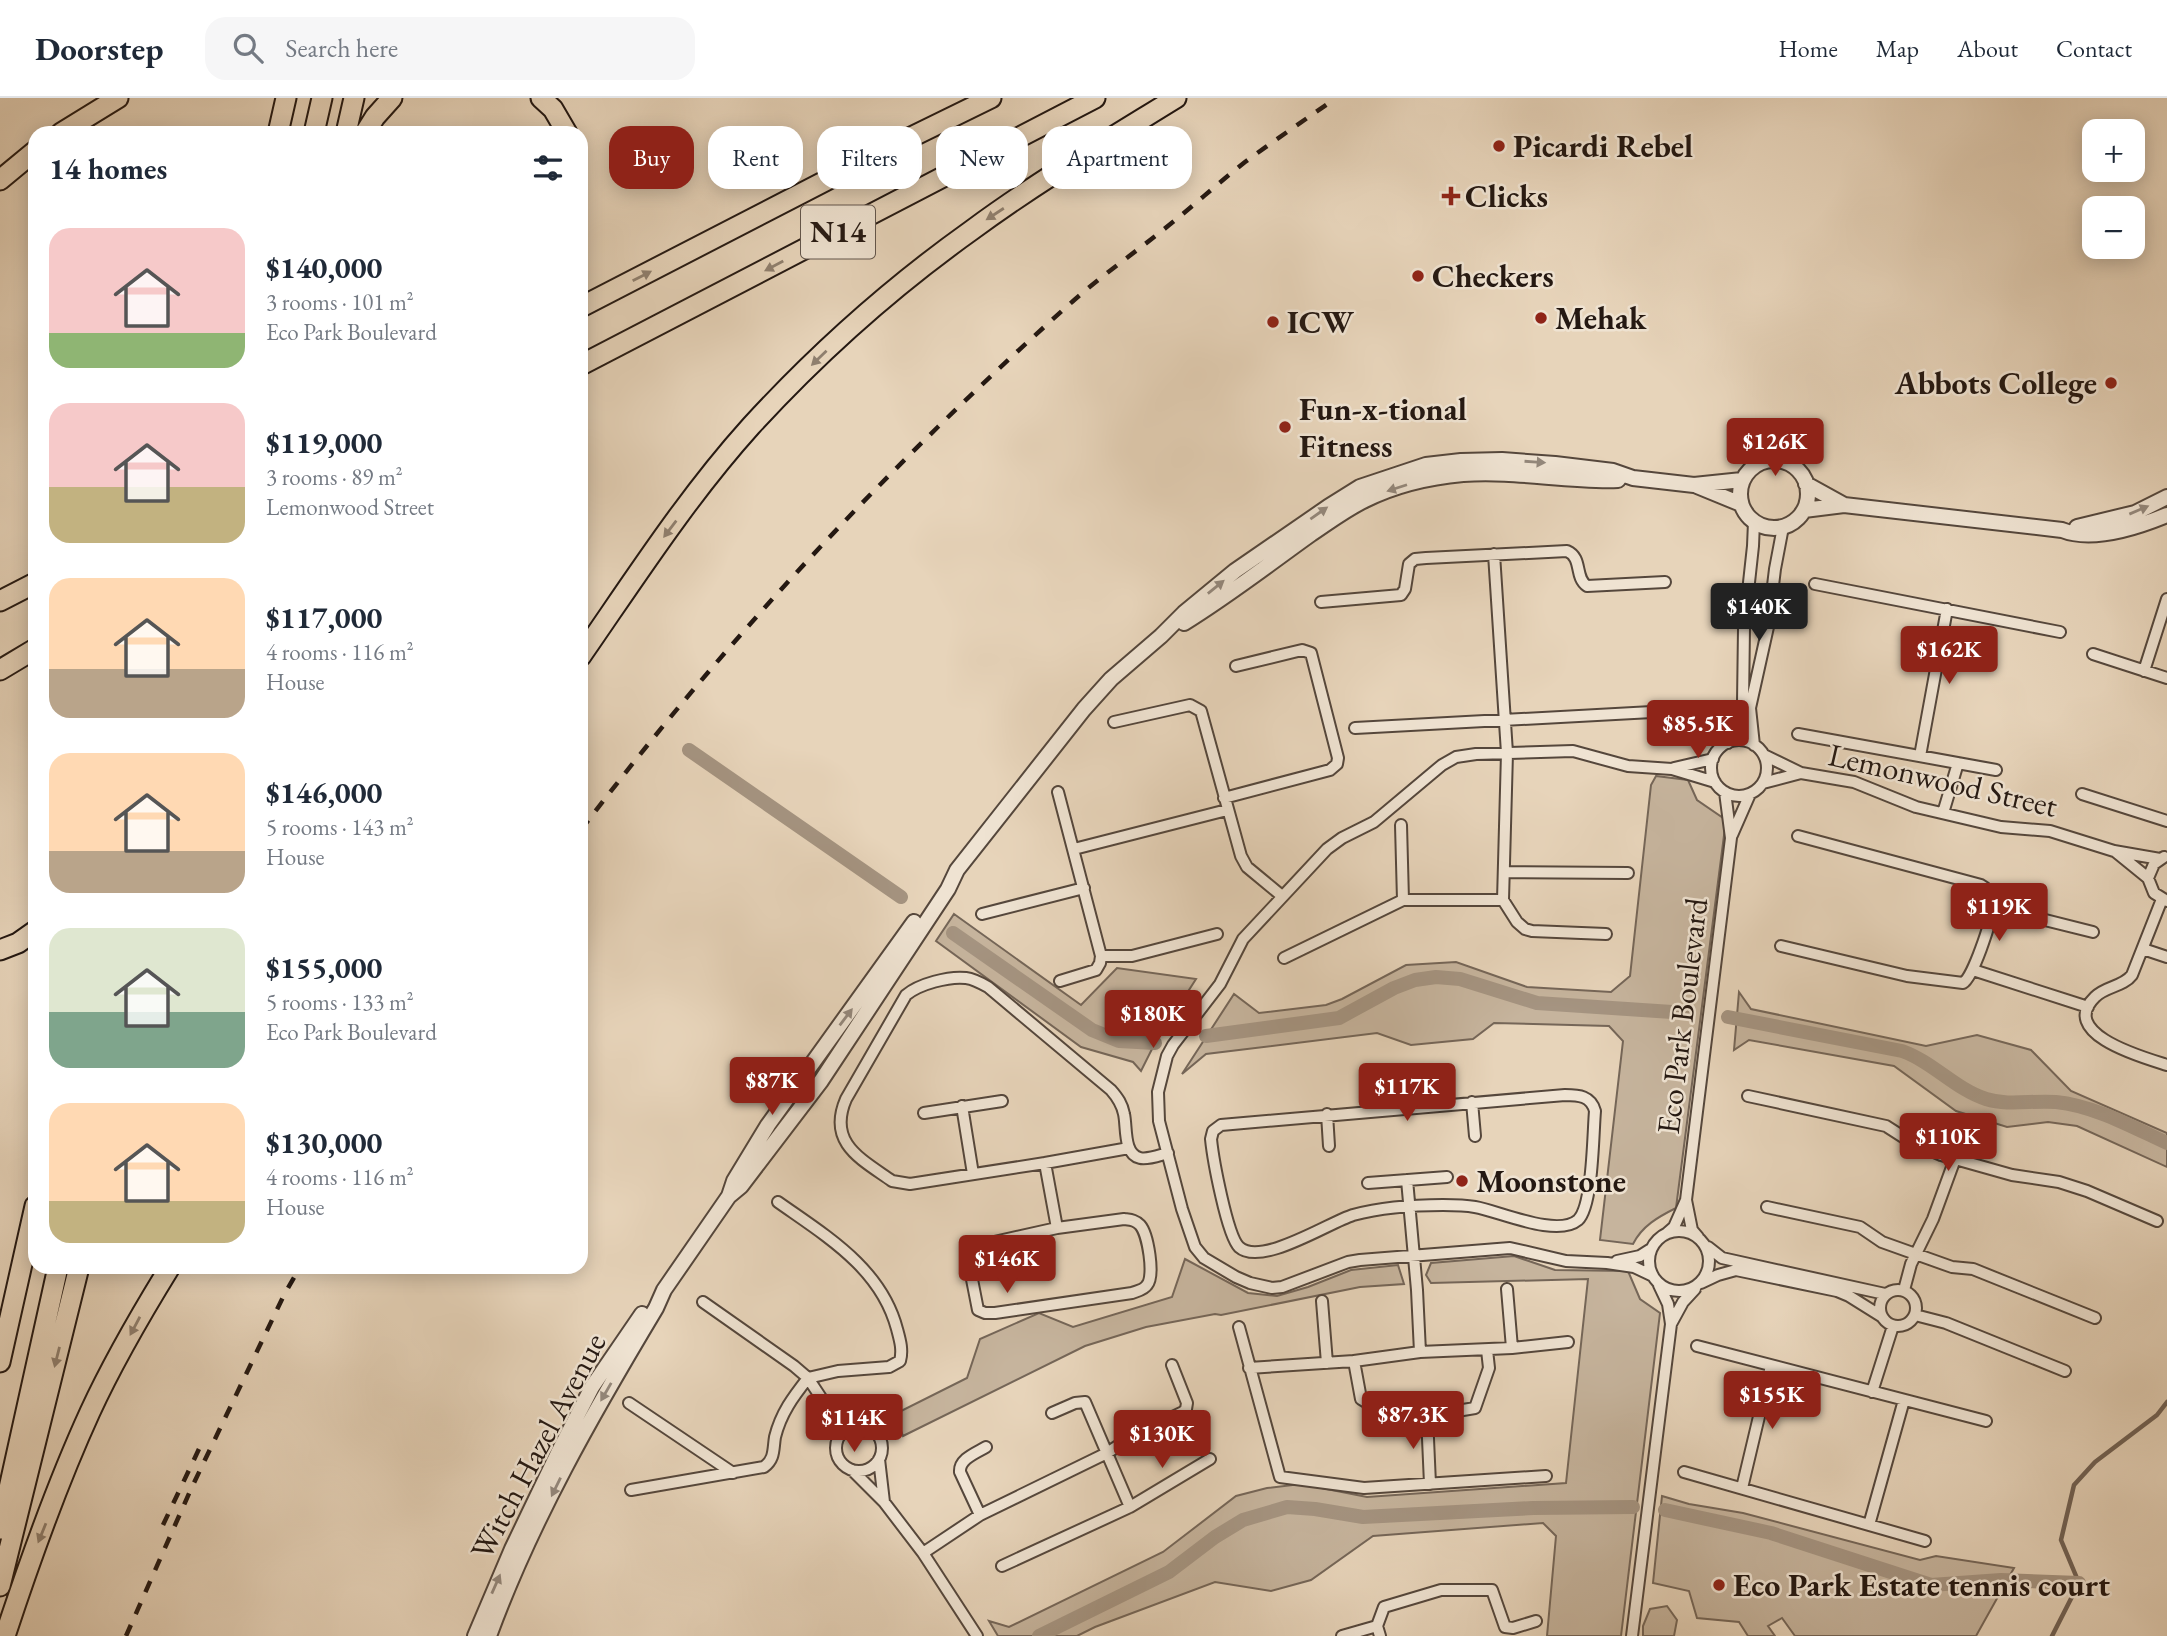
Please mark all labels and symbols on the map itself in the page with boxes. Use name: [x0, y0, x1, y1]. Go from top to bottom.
place label: Picardi Rebel: [1513, 125, 1693, 167]
marker: Picardi Rebel: [1491, 138, 1507, 154]
place label: Clicks: [1465, 175, 1548, 217]
marker: Clicks: [1443, 188, 1459, 204]
road number: N14: [801, 206, 875, 258]
one-way arrow: [986, 207, 1005, 220]
place label: Checkers: [1432, 255, 1554, 297]
one-way arrow: [763, 259, 783, 271]
marker: Checkers: [1410, 268, 1426, 284]
one-way arrow: [632, 270, 652, 281]
place label: Mehak: [1555, 297, 1647, 339]
place label: ICW: [1287, 301, 1354, 343]
marker: Mehak: [1533, 310, 1549, 326]
marker: ICW: [1265, 314, 1281, 330]
one-way arrow: [811, 349, 828, 365]
place label: Abbots College: [1894, 362, 2097, 404]
marker: Abbots College: [2103, 375, 2119, 391]
place label: Fun-x-tional Fitness: [1299, 388, 1467, 467]
pin: $126K: [1726, 418, 1824, 478]
marker: Fun-x-tional Fitness: [1277, 419, 1293, 435]
one-way arrow: [1524, 457, 1546, 468]
one-way arrow: [1386, 483, 1407, 494]
one-way arrow: [2129, 504, 2149, 516]
one-way arrow: [1310, 506, 1328, 520]
one-way arrow: [662, 519, 677, 537]
one-way arrow: [1206, 579, 1224, 594]
pin: $140K: [1710, 584, 1808, 643]
pin: $162K: [1900, 626, 1998, 686]
pin: $85.5K: [1641, 700, 1755, 760]
street label: Lemonwood Street: [1824, 733, 2062, 827]
pin: $119K: [1950, 884, 2048, 943]
street label: Eco Park Boulevard: [1647, 895, 1717, 1136]
pin: $180K: [1104, 990, 1202, 1050]
one-way arrow: [839, 1008, 853, 1026]
pin: $87K: [731, 1058, 813, 1117]
pin: $117K: [1358, 1063, 1456, 1123]
pin: $110K: [1899, 1114, 1997, 1173]
place label: Moonstone: [1476, 1160, 1626, 1202]
marker: Moonstone: [1454, 1173, 1470, 1189]
pin: $146K: [958, 1236, 1056, 1295]
one-way arrow: [130, 1316, 141, 1336]
street label: Witch Hazel Avenue: [461, 1325, 615, 1567]
one-way arrow: [51, 1346, 62, 1368]
pin: $155K: [1723, 1372, 1821, 1431]
one-way arrow: [600, 1382, 612, 1401]
pin: $87.3K: [1356, 1392, 1470, 1451]
pin: $114K: [805, 1394, 903, 1454]
pin: $130K: [1113, 1410, 1211, 1470]
one-way arrow: [550, 1477, 561, 1497]
one-way arrow: [36, 1522, 47, 1543]
place label: Eco Park Estate tennis court: [1733, 1564, 2110, 1606]
one-way arrow: [490, 1574, 502, 1594]
marker: Eco Park Estate tennis court: [1711, 1577, 1727, 1593]

